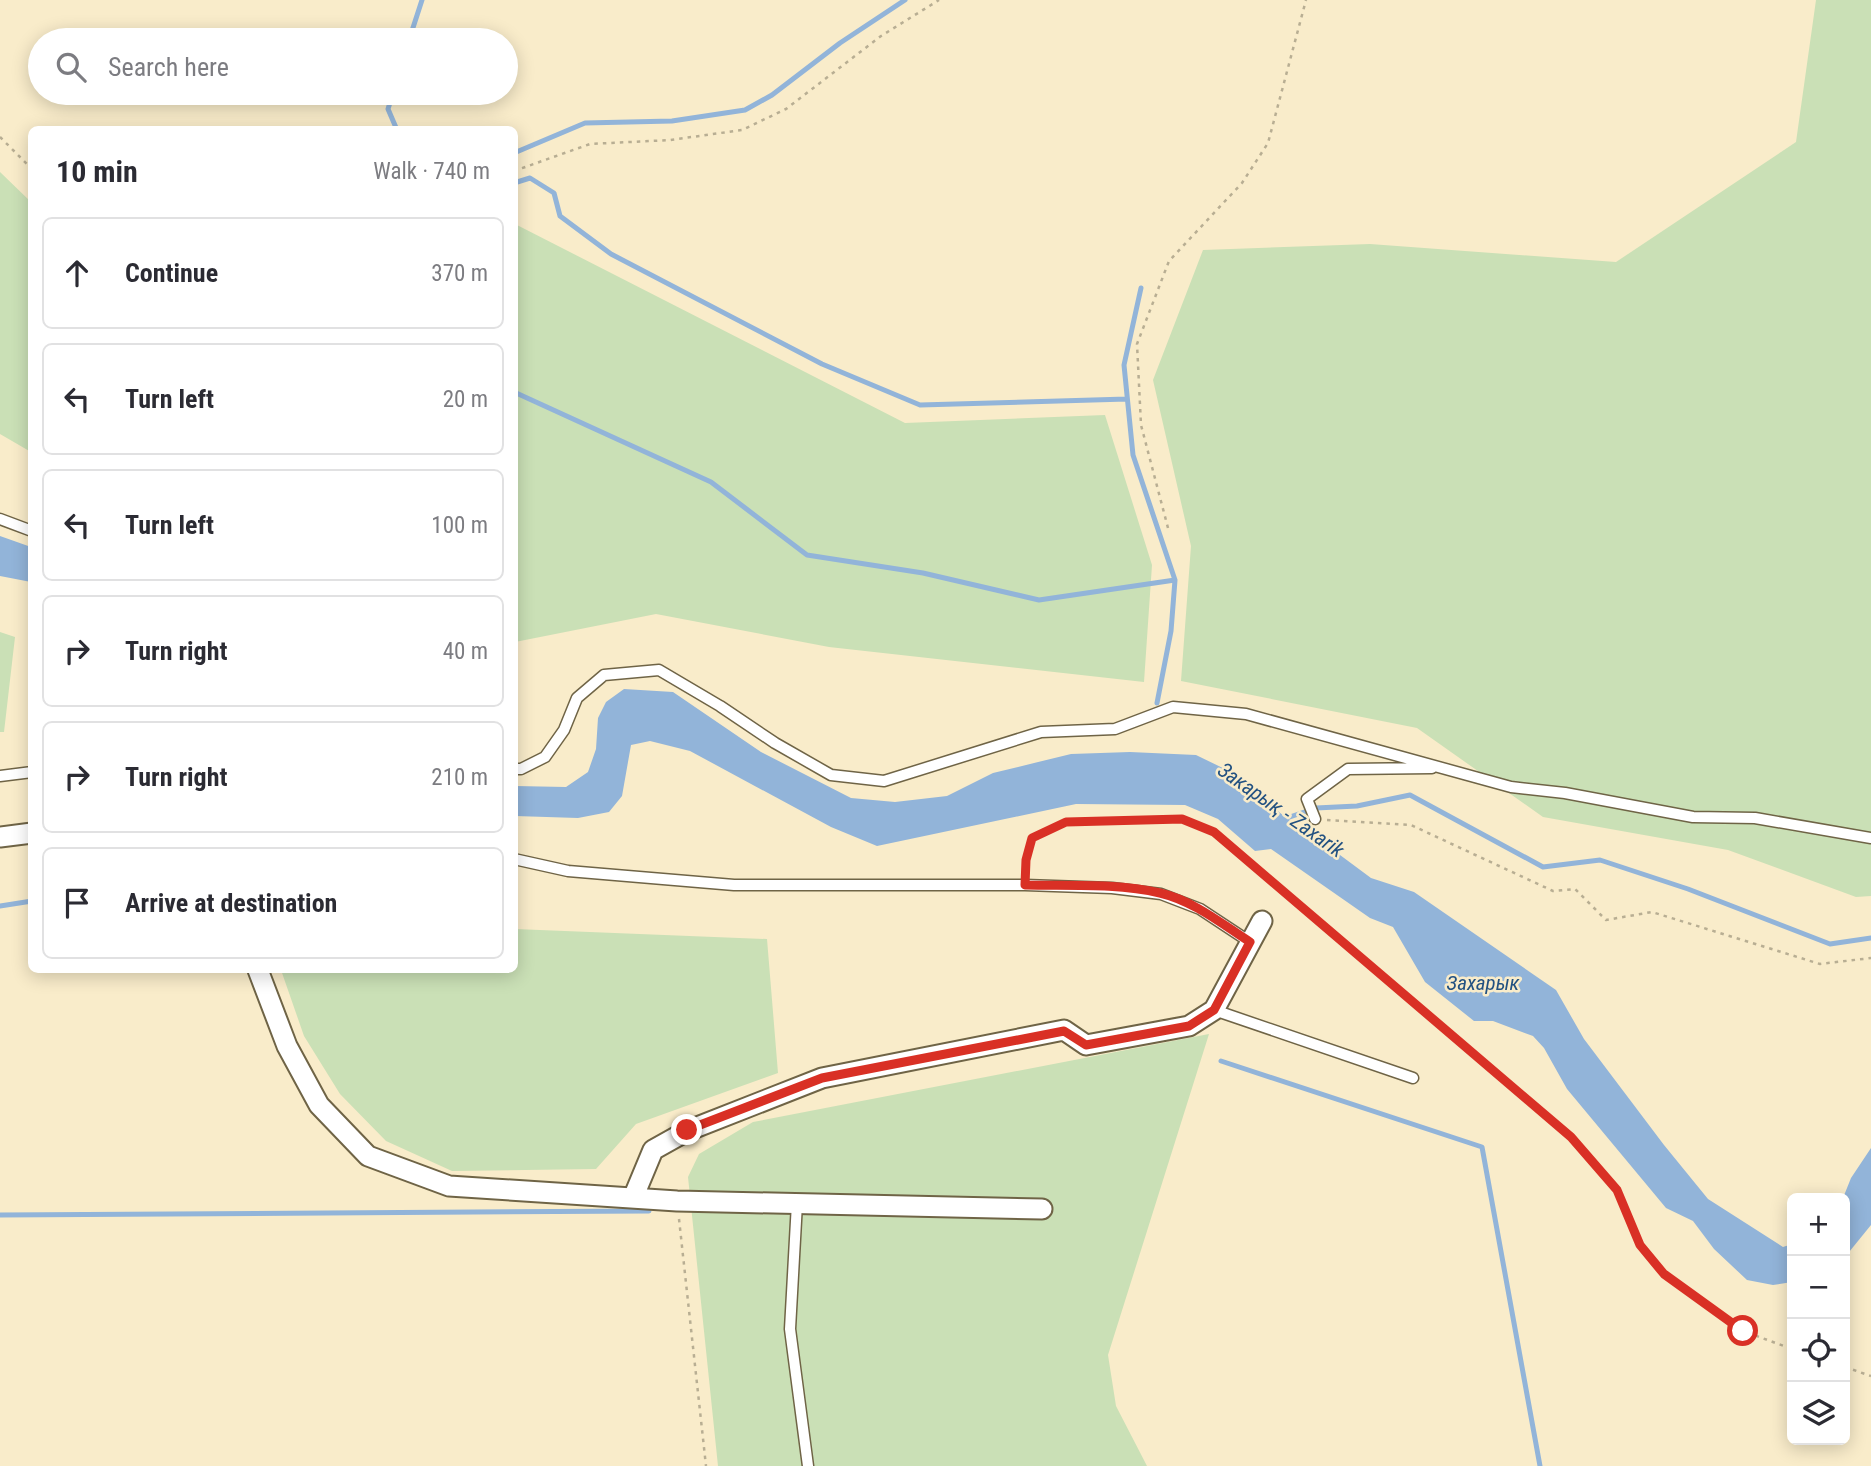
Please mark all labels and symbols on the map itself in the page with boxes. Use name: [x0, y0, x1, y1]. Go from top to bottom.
water label: Закарық - Zaxarik: [1213, 758, 1349, 863]
water label: Захарык: [1447, 971, 1521, 995]
route end: [671, 1114, 702, 1145]
route start: [1727, 1315, 1758, 1346]

